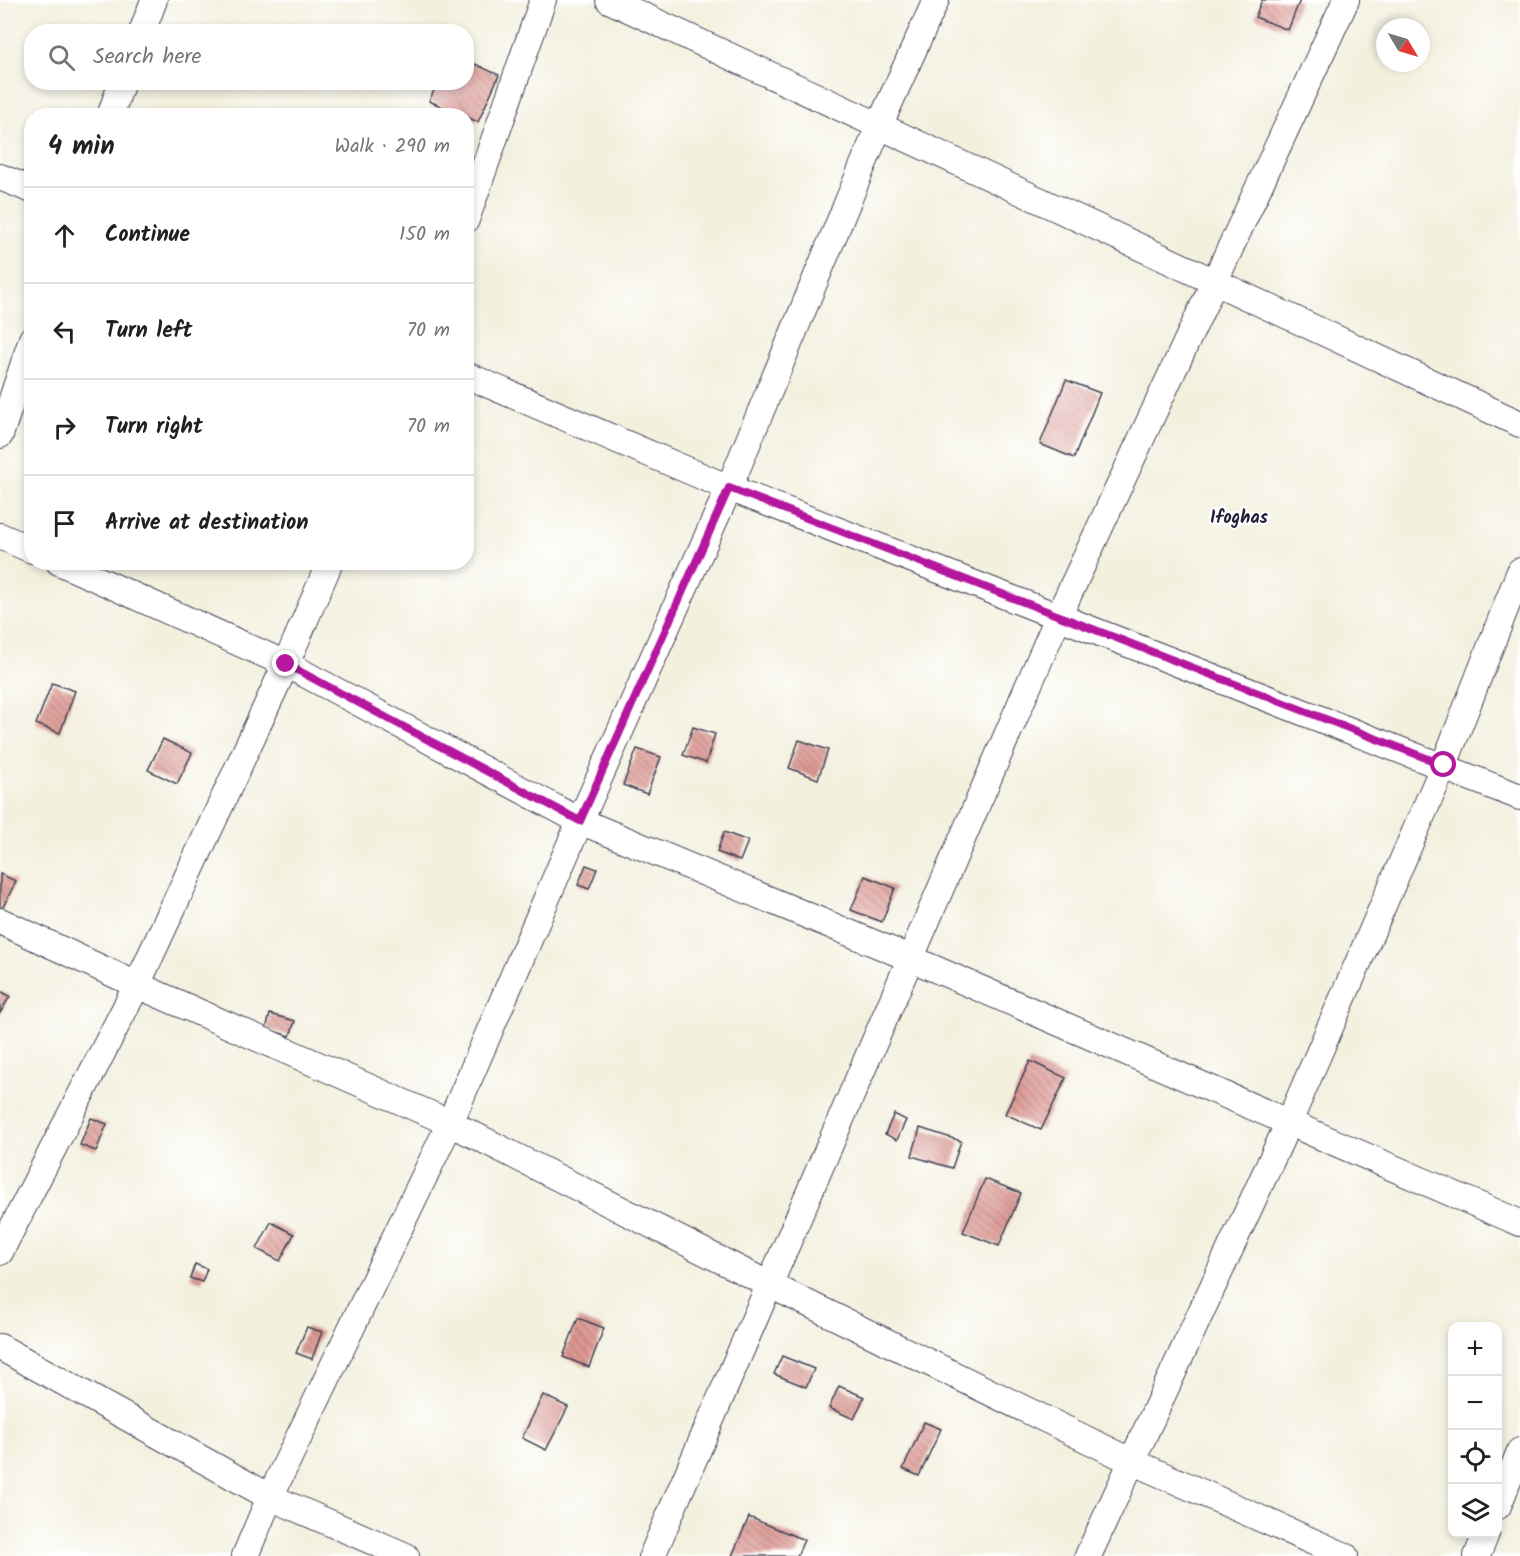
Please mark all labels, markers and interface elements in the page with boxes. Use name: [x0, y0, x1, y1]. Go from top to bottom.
north arrow: [1376, 18, 1430, 72]
search box: [24, 24, 474, 90]
text: Search here: [93, 40, 201, 75]
icon: search: [45, 41, 78, 74]
text: 4 min: [48, 126, 115, 168]
text: Walk · 290 m: [335, 131, 450, 163]
text: Continue: [105, 218, 190, 253]
icon: ahead: [48, 219, 81, 252]
text: 150 m: [399, 219, 450, 251]
text: Turn left: [105, 314, 192, 349]
icon: left: [48, 315, 81, 348]
text: 70 m: [407, 315, 450, 347]
text: Turn right: [105, 410, 203, 445]
icon: right: [48, 411, 81, 444]
text: 70 m: [407, 411, 450, 443]
district label: Ifoghas: [1210, 504, 1269, 533]
text: Arrive at destination: [105, 506, 308, 541]
icon: arrive: [48, 507, 81, 540]
route end: [272, 650, 298, 676]
route start: [1430, 751, 1456, 777]
map controls: [1448, 1322, 1502, 1538]
button: +: [1448, 1322, 1502, 1376]
button: −: [1448, 1376, 1502, 1430]
button: locate: [1448, 1430, 1502, 1484]
button: layers: [1448, 1484, 1502, 1538]

